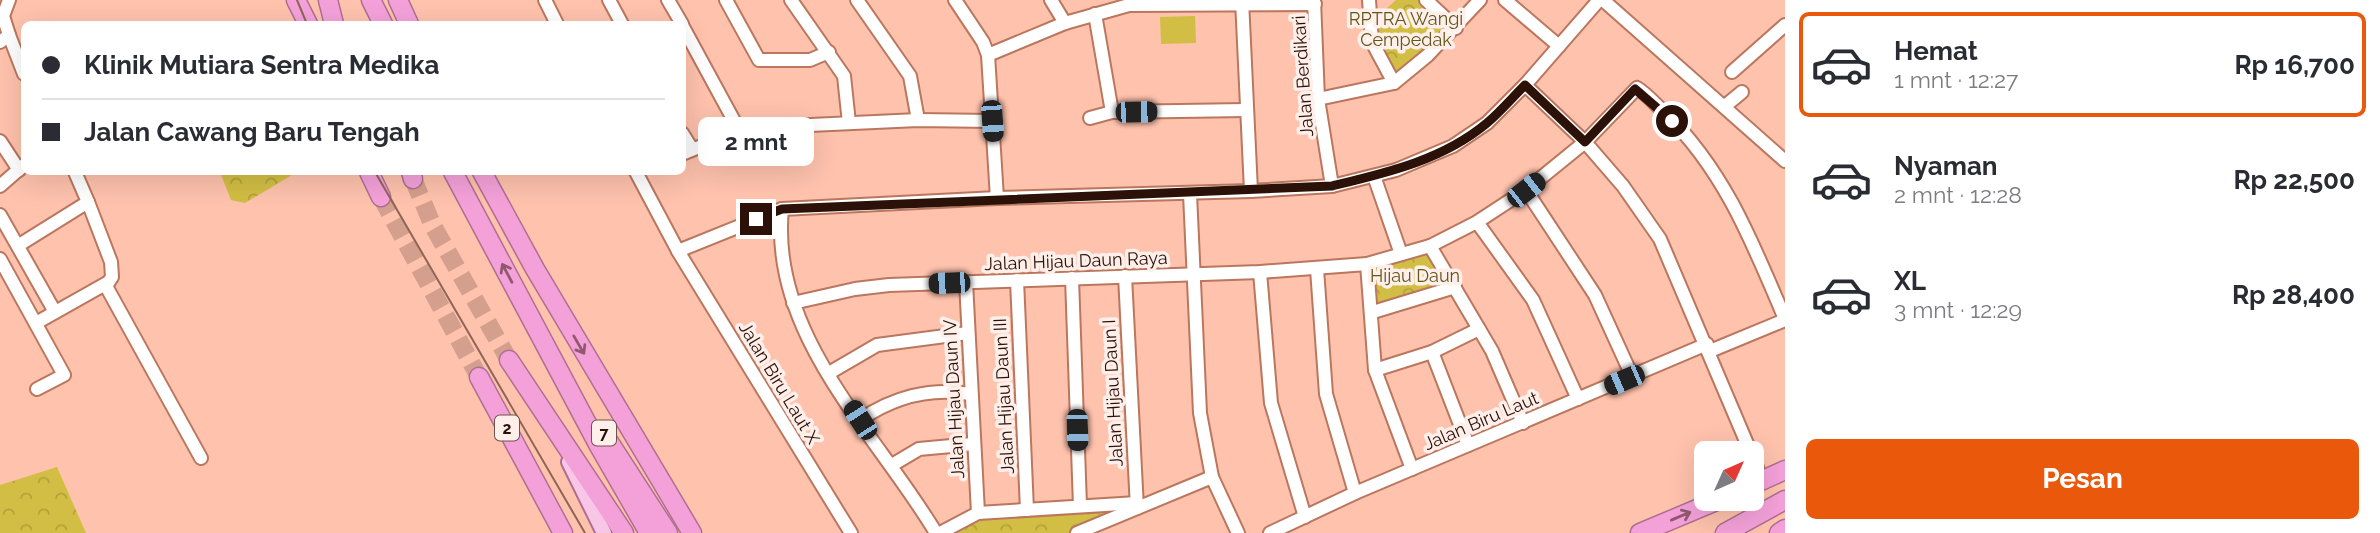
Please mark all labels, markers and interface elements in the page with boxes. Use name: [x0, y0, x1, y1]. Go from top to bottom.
park label: RPTRA Wangi Cempedak: [1349, 8, 1463, 50]
street label: Jalan Berdikari: [1288, 15, 1317, 137]
icon: car: [1810, 33, 1873, 96]
text: Hemat: [1894, 36, 1978, 66]
text: Klinik Mutiara Sentra Medika: [84, 50, 439, 80]
text: Rp 16,700: [2234, 50, 2355, 80]
text: 1 mnt · 12:27: [1894, 66, 2018, 93]
car: [981, 99, 1004, 143]
car: [1115, 101, 1158, 123]
route start: [1656, 105, 1688, 137]
text: Jalan Cawang Baru Tengah: [84, 117, 420, 147]
callout: 2 mnt: [698, 118, 814, 166]
text: 2 mnt: [725, 128, 787, 155]
icon: car: [1810, 148, 1873, 211]
text: Nyaman: [1894, 151, 1998, 181]
text: Rp 22,500: [2233, 165, 2355, 195]
car: [1503, 169, 1550, 211]
text: 2 mnt · 12:28: [1894, 181, 2022, 208]
route end: [740, 203, 772, 235]
street label: Jalan Hijau Daun Raya: [984, 247, 1168, 274]
one-way arrow: [500, 263, 514, 283]
icon: car: [1810, 263, 1873, 326]
park label: Hijau Daun: [1370, 265, 1460, 286]
text: XL: [1894, 266, 1926, 296]
car: [928, 272, 971, 294]
text: Rp 28,400: [2232, 280, 2355, 310]
text: 3 mnt · 12:29: [1894, 296, 2022, 323]
street label: Jalan Hijau Daun III: [989, 317, 1018, 475]
street label: Jalan Biru Laut X: [735, 318, 824, 448]
street label: Jalan Hijau Daun IV: [939, 319, 968, 479]
street label: Jalan Hijau Daun I: [1098, 319, 1127, 467]
one-way arrow: [573, 334, 586, 355]
car: [1601, 362, 1648, 398]
street label: Jalan Biru Laut: [1420, 387, 1541, 454]
car: [840, 397, 881, 443]
car: [1066, 409, 1089, 451]
road number: 2: [495, 416, 519, 440]
road number: 7: [592, 420, 616, 446]
button: Pesan: [1806, 439, 2359, 519]
north arrow: [1694, 441, 1764, 511]
map controls: [1694, 441, 1764, 511]
one-way arrow: [1669, 509, 1691, 522]

